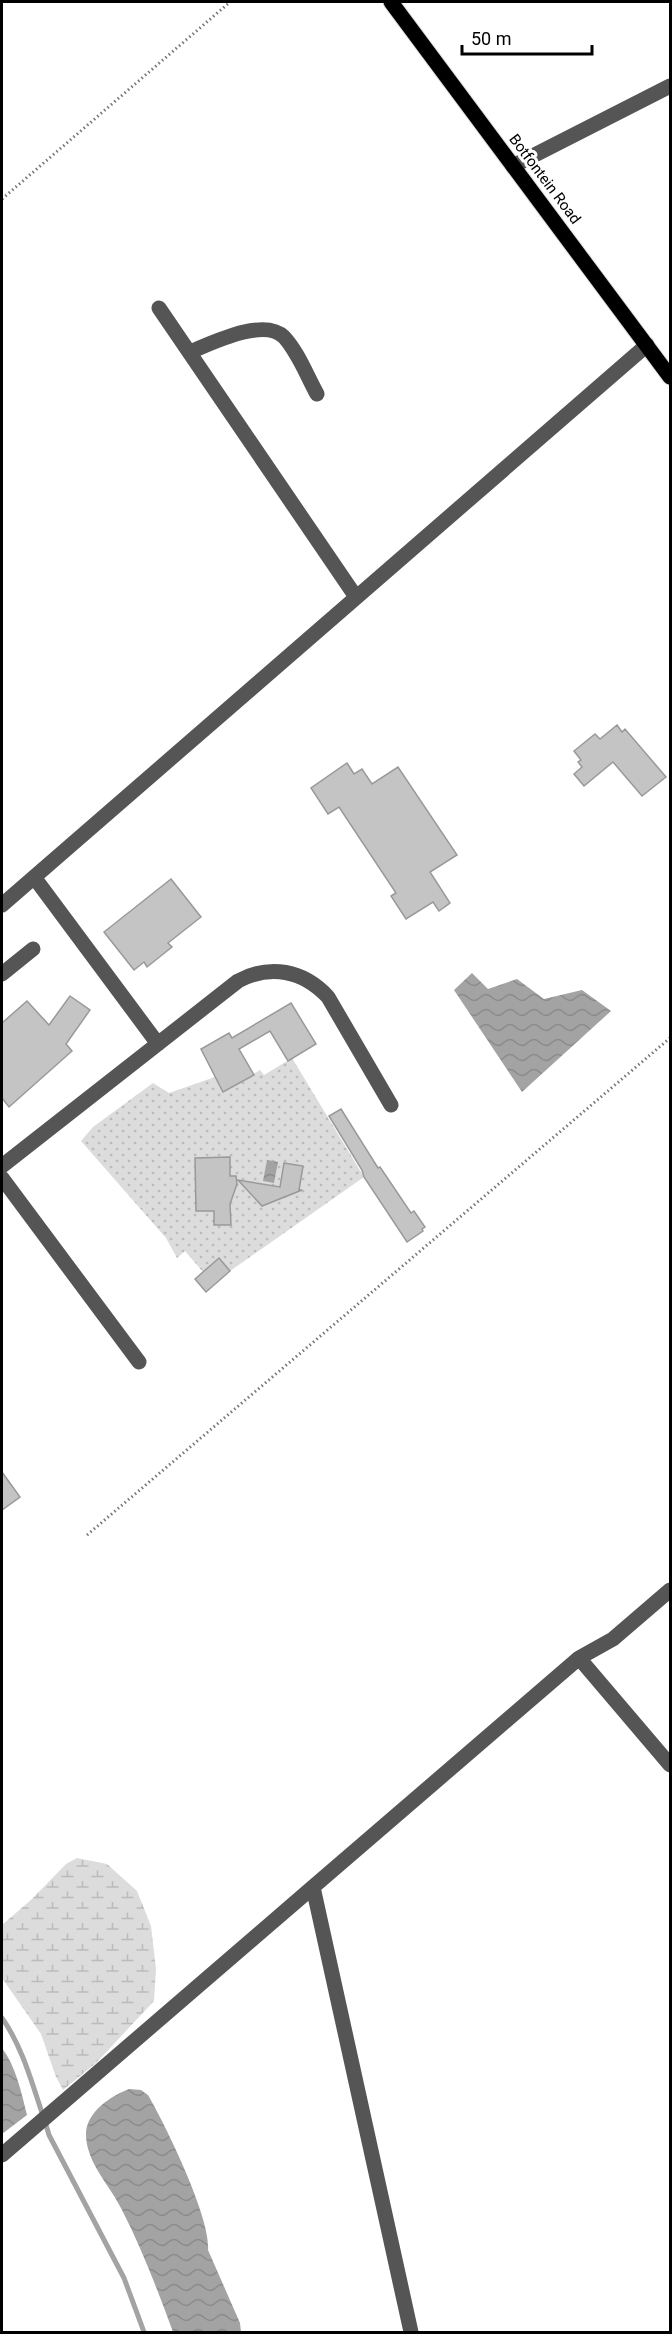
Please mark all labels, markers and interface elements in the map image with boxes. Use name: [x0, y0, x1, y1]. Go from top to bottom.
scale bar: [462, 18, 592, 56]
text: 50 m: [471, 28, 511, 49]
street label: Botfontein Road: [505, 131, 585, 227]

